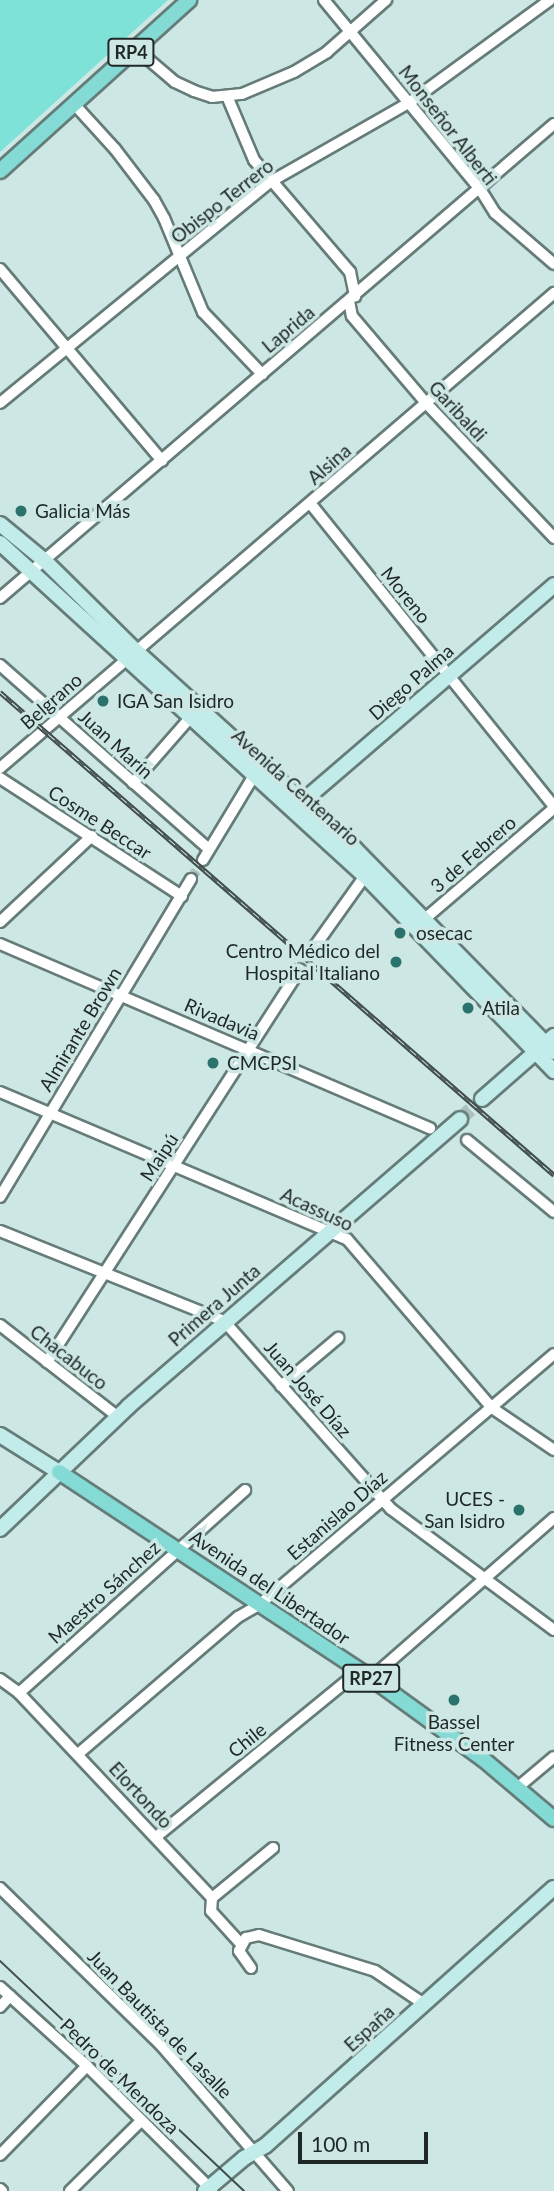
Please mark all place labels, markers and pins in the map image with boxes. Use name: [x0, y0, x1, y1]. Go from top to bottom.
place label: Galicia Más: [35, 500, 130, 522]
marker: Galicia Más: [13, 503, 29, 519]
place label: IGA San Isidro: [117, 690, 235, 712]
marker: IGA San Isidro: [95, 693, 111, 709]
place label: osecac: [416, 922, 473, 944]
marker: osecac: [390, 923, 410, 943]
place label: Centro Médico del Hospital Italiano: [226, 940, 380, 984]
marker: Centro Médico del Hospital Italiano: [386, 952, 406, 972]
place label: Atila: [482, 997, 520, 1019]
marker: Atila: [460, 1000, 476, 1016]
place label: CMCPSI: [227, 1052, 297, 1074]
marker: CMCPSI: [205, 1055, 221, 1071]
place label: UCES - San Isidro: [424, 1488, 505, 1532]
marker: UCES - San Isidro: [511, 1502, 527, 1518]
marker: Bassel Fitness Center: [446, 1692, 462, 1708]
place label: Bassel Fitness Center: [394, 1711, 514, 1755]

